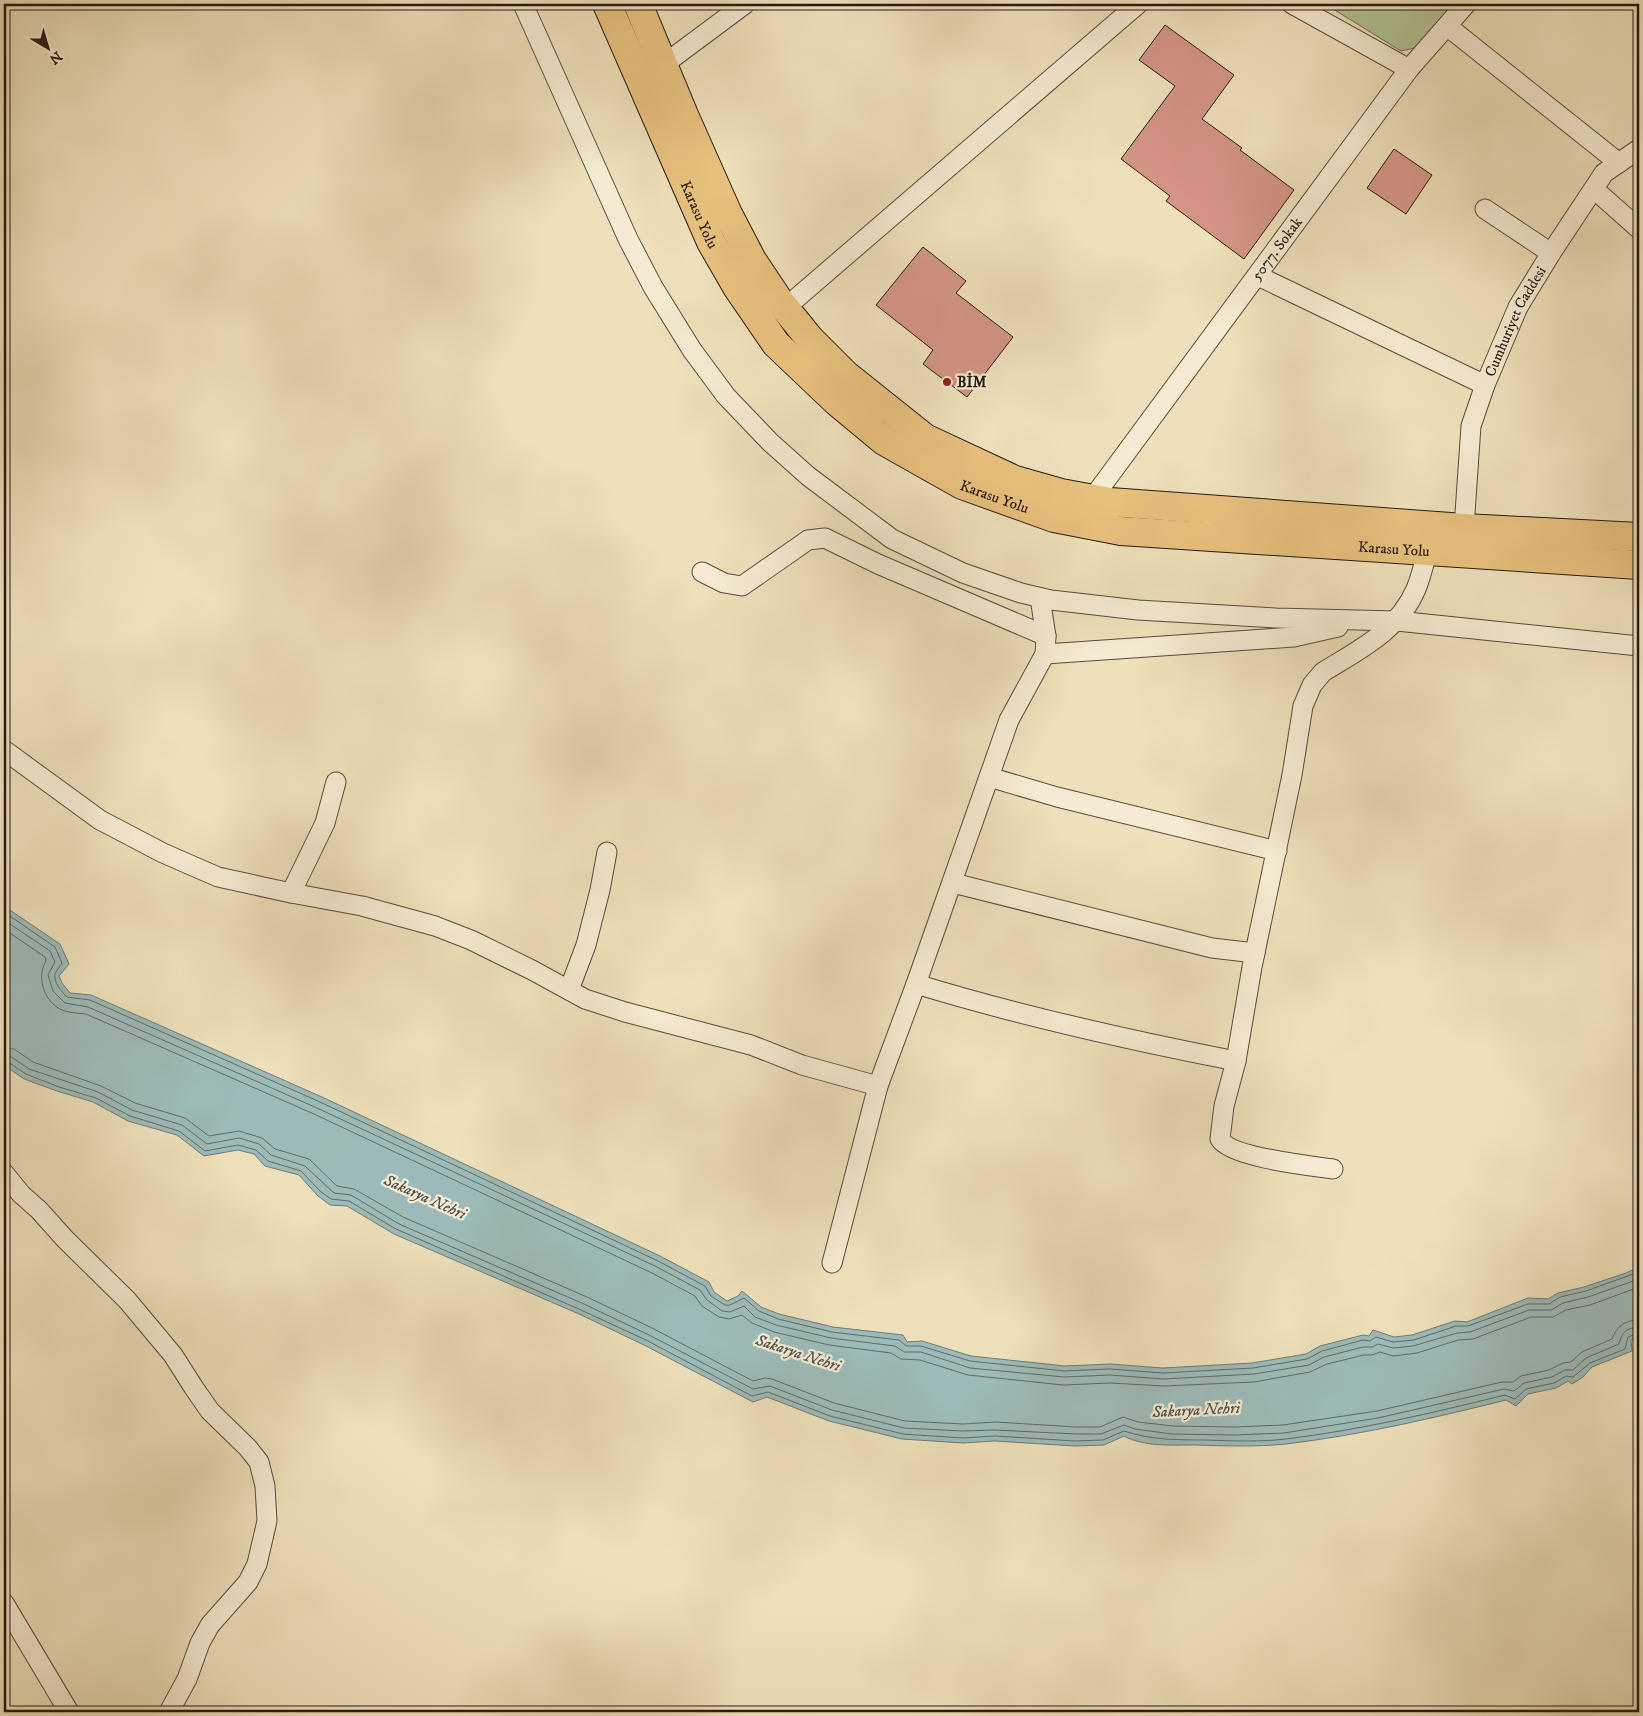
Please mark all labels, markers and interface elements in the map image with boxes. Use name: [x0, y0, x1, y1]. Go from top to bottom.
north arrow: [22, 22, 72, 72]
text: N: [45, 47, 65, 68]
street label: Karasu Yolu: [676, 178, 722, 252]
street label: 5077. Sokak: [1247, 213, 1307, 284]
street label: Cumhuriyet Caddesi: [1480, 263, 1550, 379]
place label: BİM: [957, 372, 987, 392]
marker: BİM: [941, 376, 953, 388]
street label: Karasu Yolu: [957, 476, 1031, 518]
street label: Karasu Yolu: [1357, 537, 1430, 561]
water label: Sakarya Nehri: [380, 1170, 470, 1224]
water label: Sakarya Nehri: [752, 1330, 844, 1376]
water label: Sakarya Nehri: [1151, 1398, 1241, 1422]

